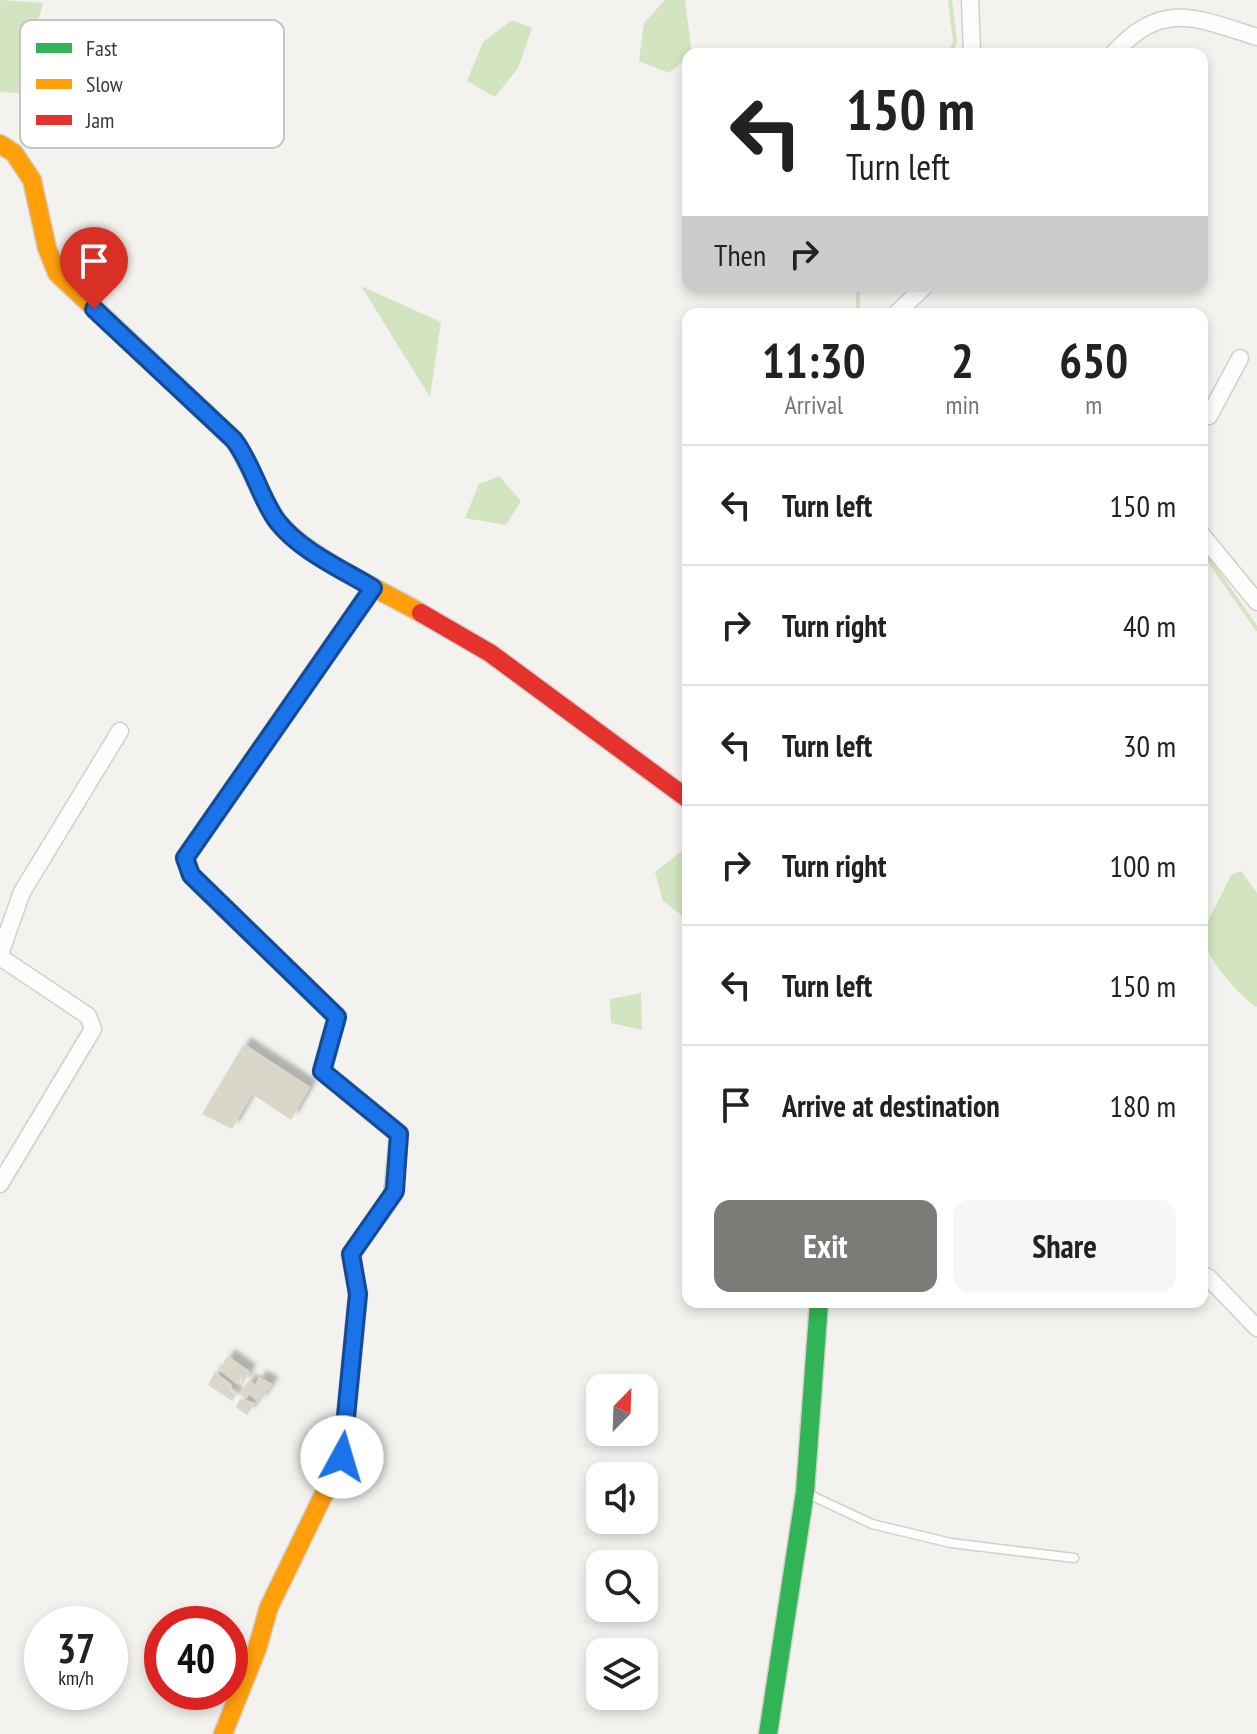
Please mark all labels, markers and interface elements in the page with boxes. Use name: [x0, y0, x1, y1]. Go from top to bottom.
legend: [20, 20, 284, 148]
text: Fast: [86, 34, 117, 62]
text: Slow: [86, 70, 123, 98]
text: 150 m: [846, 73, 975, 145]
icon: left: [714, 80, 818, 184]
text: Jam: [85, 106, 114, 134]
text: Turn left: [846, 143, 950, 190]
pin: [60, 227, 128, 309]
icon: right: [782, 232, 826, 276]
text: Then: [714, 235, 766, 274]
icon: arrive: [72, 239, 116, 283]
text: 11:30: [762, 329, 866, 391]
text: 2: [951, 329, 974, 391]
text: 650: [1059, 329, 1128, 391]
text: Arrival: [784, 388, 843, 421]
text: min: [945, 388, 979, 421]
text: m: [1085, 388, 1102, 421]
icon: left: [714, 483, 758, 527]
text: Turn left: [782, 486, 872, 525]
text: 150 m: [1110, 486, 1176, 525]
icon: right: [714, 603, 758, 647]
text: Turn right: [782, 606, 886, 645]
text: 40 m: [1123, 606, 1176, 645]
icon: left: [714, 723, 758, 767]
text: Turn left: [782, 726, 872, 765]
text: 30 m: [1123, 726, 1176, 765]
icon: right: [714, 843, 758, 887]
text: Turn right: [782, 846, 886, 885]
text: 100 m: [1110, 846, 1176, 885]
icon: left: [714, 963, 758, 1007]
text: Turn left: [782, 966, 872, 1005]
text: 150 m: [1110, 966, 1176, 1005]
icon: arrive: [714, 1083, 758, 1127]
text: Arrive at destination: [782, 1086, 1000, 1125]
text: 180 m: [1110, 1086, 1176, 1125]
button: Exit: [714, 1200, 937, 1292]
button: Share: [953, 1200, 1176, 1292]
north arrow: [586, 1374, 658, 1446]
map controls: [586, 1374, 658, 1710]
position arrow: [300, 1415, 384, 1499]
button: sound: [586, 1462, 658, 1534]
button: search: [586, 1550, 658, 1622]
speed limit sign: 40: [144, 1606, 248, 1710]
text: 37: [57, 1622, 95, 1674]
button: layers: [586, 1638, 658, 1710]
text: km/h: [58, 1665, 94, 1691]

